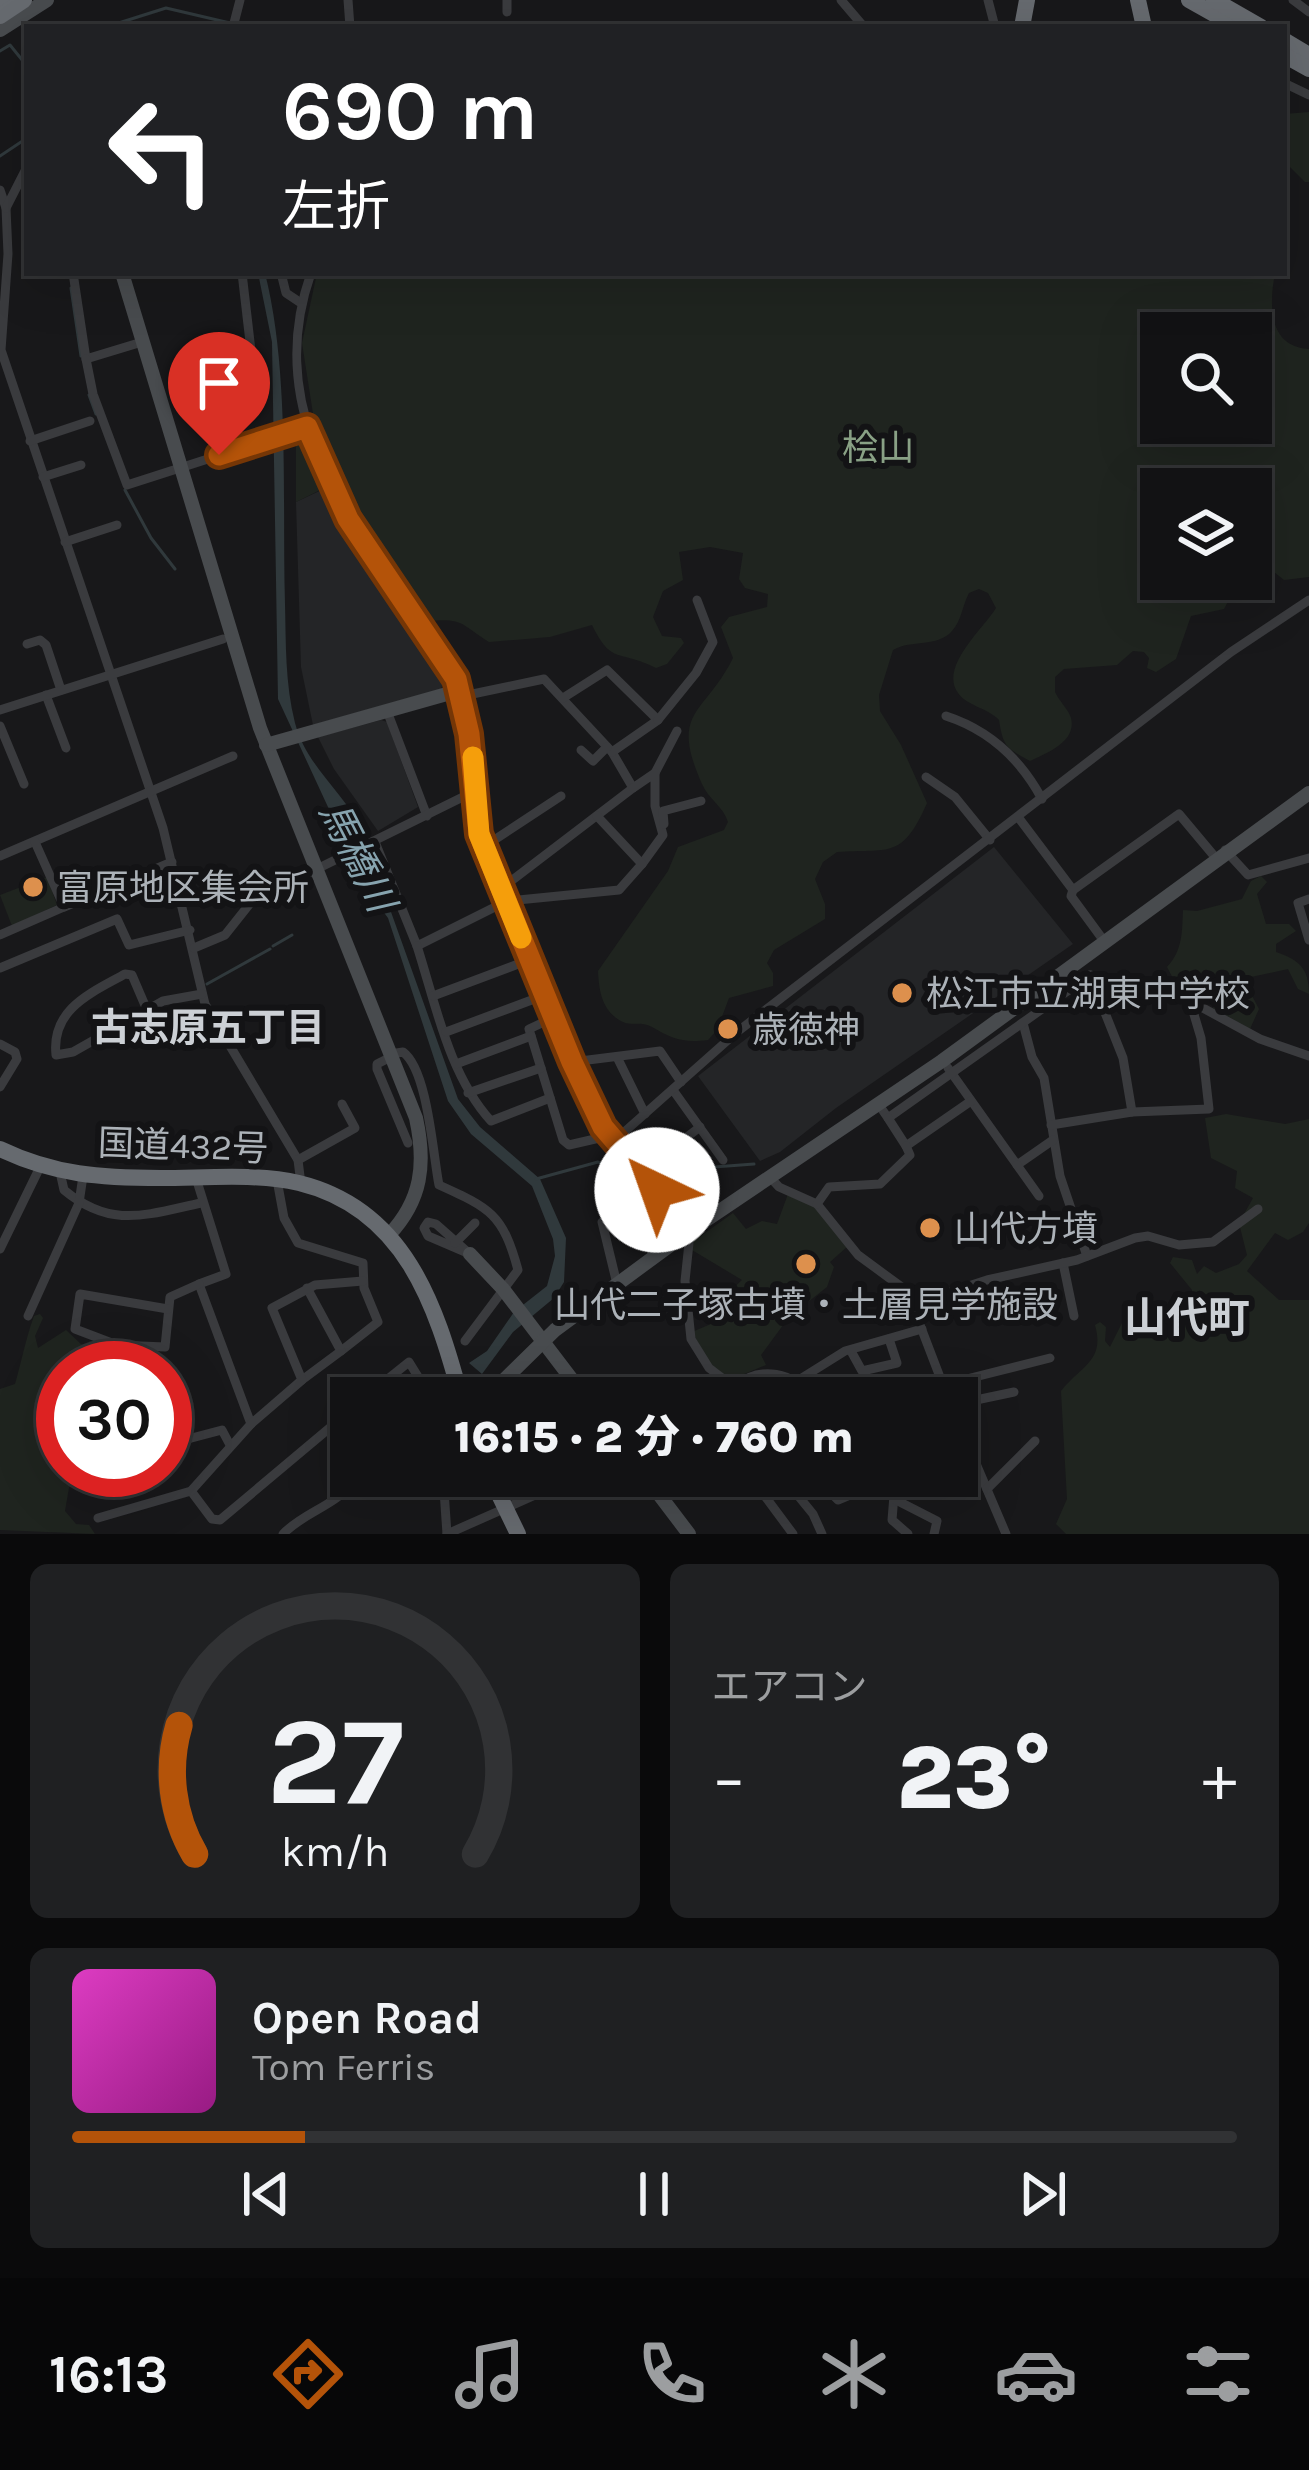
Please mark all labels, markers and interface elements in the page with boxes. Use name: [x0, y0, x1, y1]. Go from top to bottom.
text: 690 m: [282, 62, 538, 160]
icon: left: [84, 72, 240, 228]
text: 左折: [282, 175, 390, 239]
map controls: [1140, 312, 1272, 600]
button: search: [1140, 312, 1272, 444]
pin: [168, 332, 270, 455]
icon: arrive: [186, 350, 252, 416]
park label: 桧山: [842, 427, 914, 469]
button: layers: [1140, 468, 1272, 600]
water label: 馬橋川: [310, 794, 406, 923]
place label: 富原地区集会所: [57, 867, 309, 909]
marker: 富原地区集会所: [20, 874, 46, 900]
place label: 松江市立湖東中学校: [926, 973, 1250, 1015]
marker: 松江市立湖東中学校: [889, 980, 915, 1006]
district label: 古志原五丁目: [91, 1005, 325, 1051]
place label: 歳徳神: [752, 1009, 860, 1051]
marker: 歳徳神: [715, 1016, 741, 1042]
street label: 国道432号: [97, 1122, 269, 1170]
position arrow: [594, 1127, 720, 1253]
place label: 山代方墳: [954, 1208, 1098, 1250]
marker: 山代方墳: [917, 1215, 943, 1241]
marker: 山代二子塚古墳・土層見学施設: [793, 1251, 819, 1277]
place label: 山代二子塚古墳・土層見学施設: [554, 1284, 1058, 1326]
district label: 山代町: [1124, 1293, 1250, 1343]
speed limit sign: 30: [36, 1341, 192, 1497]
text: 16:15 · 2 分 · 760 m: [454, 1411, 854, 1463]
text: エアコン: [712, 1664, 868, 1710]
text: 27: [266, 1689, 404, 1834]
text: 23°: [897, 1725, 1052, 1831]
text: −: [712, 1739, 746, 1817]
text: +: [1202, 1739, 1237, 1817]
text: km/h: [280, 1827, 389, 1877]
text: Open Road: [252, 1992, 482, 2044]
text: Tom Ferris: [252, 2044, 435, 2090]
icon: previous: [233, 2161, 299, 2227]
icon: pause: [621, 2161, 687, 2227]
icon: next: [1010, 2161, 1076, 2227]
icon: directions: [266, 2332, 350, 2416]
icon: music: [448, 2332, 532, 2416]
icon: phone: [630, 2332, 714, 2416]
icon: climate: [812, 2332, 896, 2416]
icon: car: [994, 2332, 1078, 2416]
icon: filters: [1176, 2332, 1260, 2416]
text: 16:13: [49, 2342, 168, 2406]

